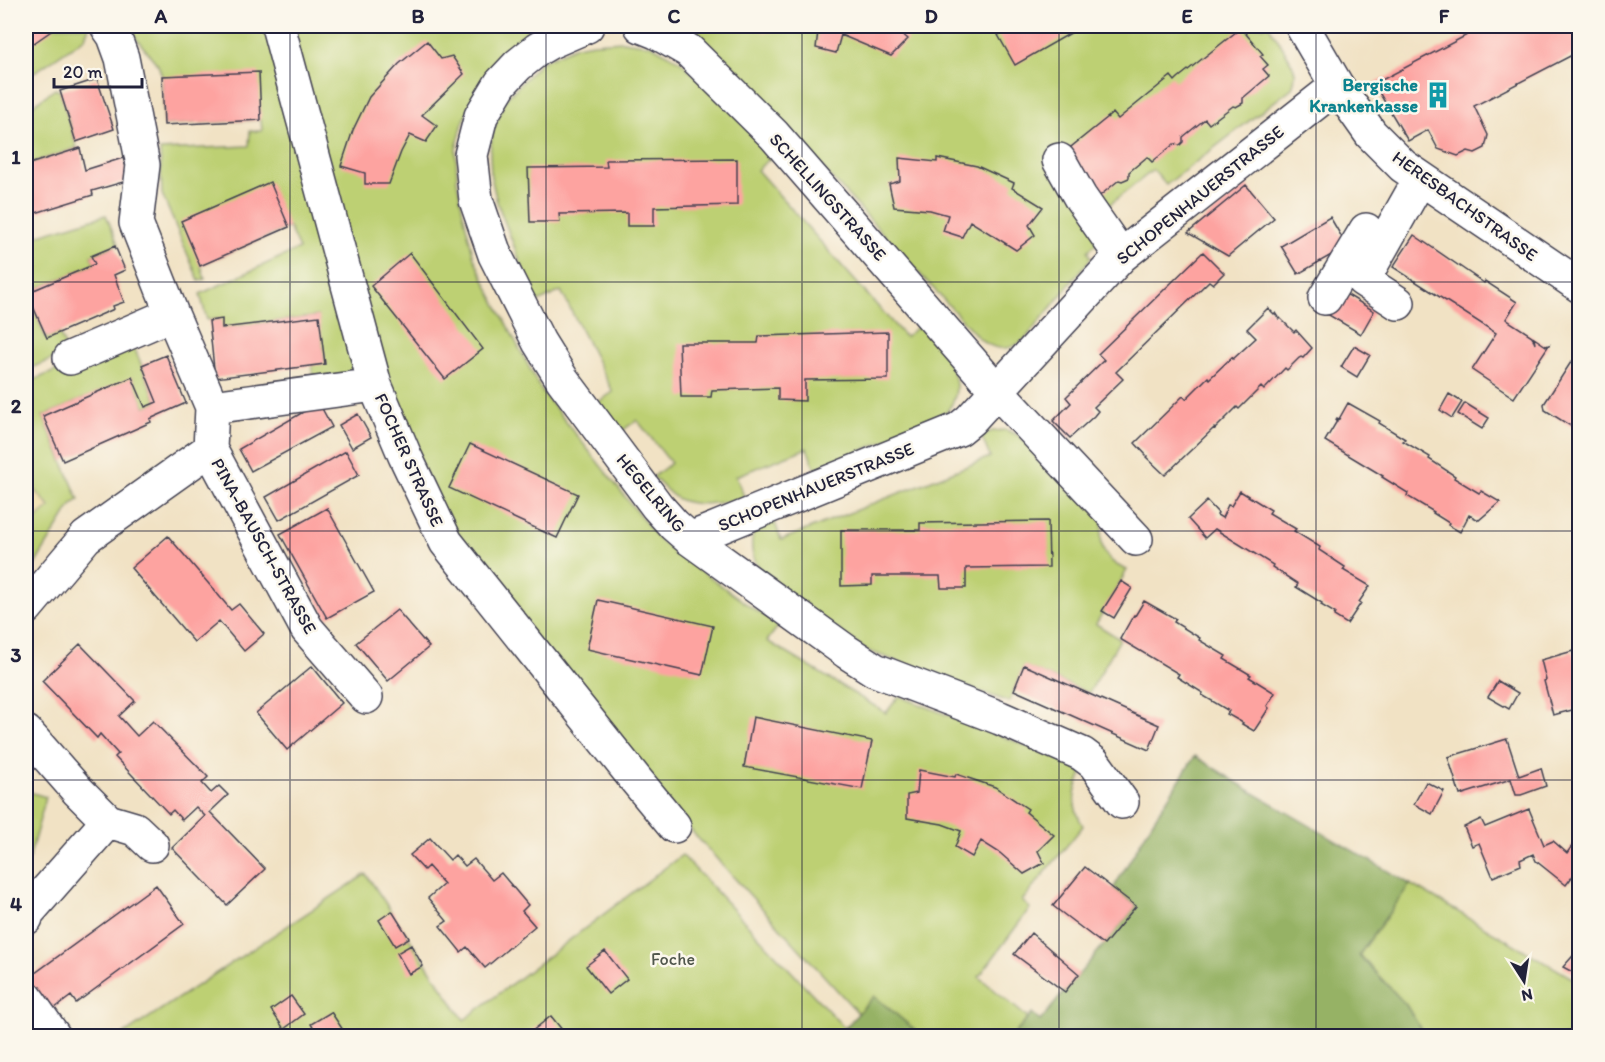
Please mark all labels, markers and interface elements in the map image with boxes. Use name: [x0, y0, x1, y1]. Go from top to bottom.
text: A: [154, 4, 168, 28]
text: B: [412, 4, 425, 28]
text: C: [668, 4, 681, 28]
text: D: [924, 4, 938, 28]
text: E: [1181, 4, 1193, 28]
text: F: [1439, 4, 1450, 28]
scale bar: [54, 51, 142, 89]
text: 20 m: [63, 61, 103, 83]
place label: Bergische Krankenkasse: [1309, 74, 1418, 117]
building icon: Bergische Krankenkasse: [1423, 80, 1453, 110]
street label: SCHOPENHAUERSTRASSE: [1112, 121, 1288, 269]
street label: SCHELLINGSTRASSE: [765, 129, 891, 265]
text: 1: [11, 145, 21, 169]
street label: HERESBACHSTRASSE: [1388, 146, 1542, 266]
street label: FOCHER STRASSE: [370, 390, 448, 530]
text: 2: [11, 394, 22, 418]
street label: SCHOPENHAUERSTRASSE: [715, 438, 917, 536]
street label: HEGELRING: [612, 449, 690, 537]
street label: PINA-BAUSCH-STRASSE: [206, 454, 322, 638]
text: 3: [11, 643, 22, 667]
text: 4: [10, 892, 22, 916]
park label: Foche: [651, 948, 695, 970]
north arrow: [1494, 951, 1554, 1011]
text: N: [1520, 985, 1534, 1006]

